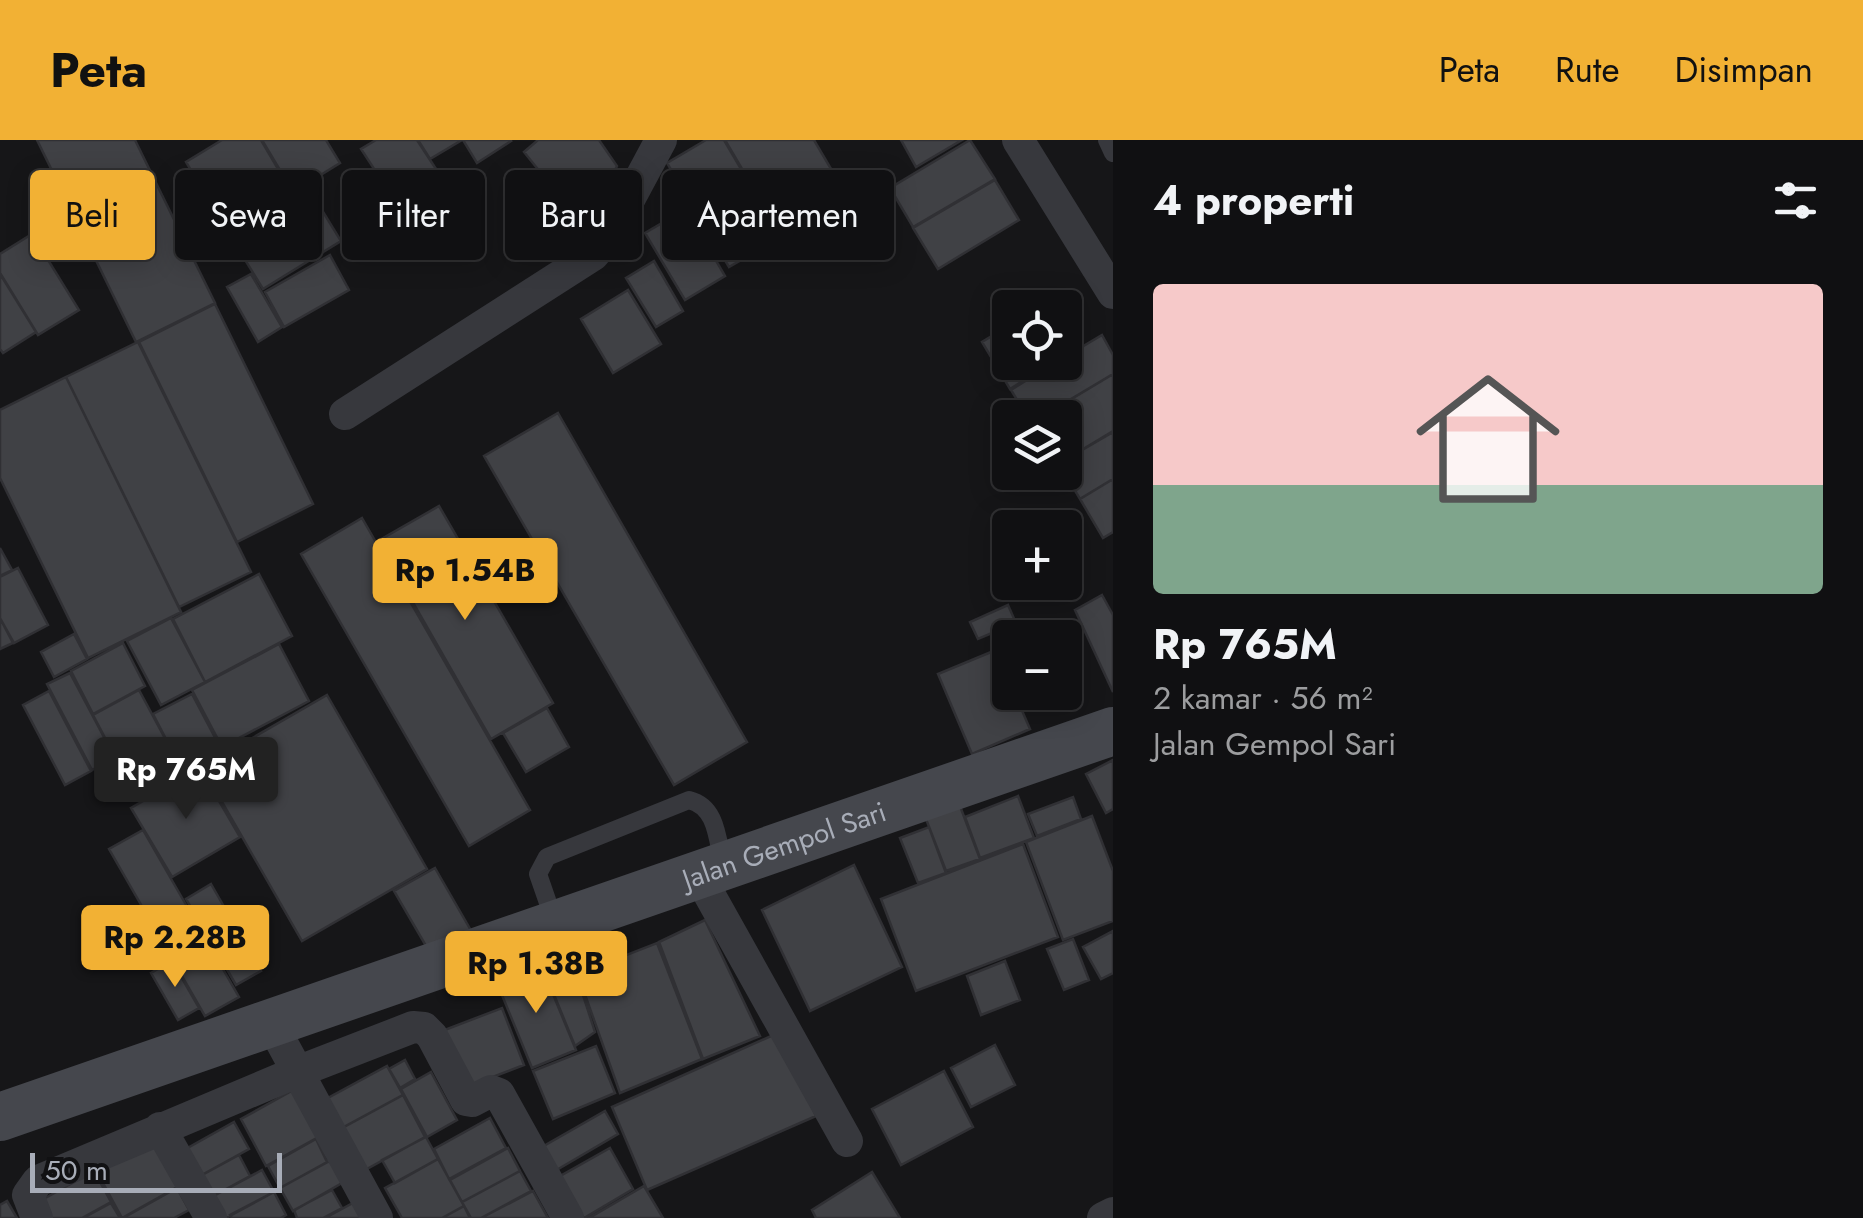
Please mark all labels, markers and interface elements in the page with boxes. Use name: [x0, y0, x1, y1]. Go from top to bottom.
text: Peta: [50, 36, 147, 105]
text: Peta: [1439, 45, 1500, 95]
text: Rute: [1555, 45, 1619, 95]
text: Disimpan: [1674, 45, 1813, 95]
chip: Beli: [30, 170, 155, 260]
chip: Sewa: [175, 170, 322, 260]
chip: Filter: [342, 170, 485, 260]
chip: Baru: [505, 170, 642, 260]
chip: Apartemen: [662, 170, 894, 260]
text: 4 properti: [1153, 170, 1354, 231]
icon: filters: [1768, 173, 1823, 228]
map controls: [992, 290, 1082, 710]
button: locate: [992, 290, 1082, 380]
icon: home: [1398, 349, 1578, 529]
button: layers: [992, 400, 1082, 490]
button: +: [992, 510, 1082, 600]
pin: Rp 1.54B: [362, 538, 568, 623]
text: Rp 1.54B: [395, 547, 535, 593]
text: Rp 765M: [1153, 614, 1337, 675]
button: −: [992, 620, 1082, 710]
text: 2 kamar · 56 m²: [1153, 675, 1373, 721]
text: Jalan Gempol Sari: [1153, 721, 1396, 767]
pin: Rp 765M: [94, 737, 278, 822]
text: Rp 765M: [116, 746, 256, 792]
street label: Jalan Gempol Sari: [673, 791, 892, 901]
pin: Rp 2.28B: [72, 905, 278, 990]
text: Rp 2.28B: [103, 914, 247, 960]
pin: Rp 1.38B: [433, 931, 639, 1016]
text: Rp 1.38B: [467, 940, 605, 986]
scale bar: [30, 1148, 282, 1192]
text: 50 m: [45, 1150, 108, 1191]

